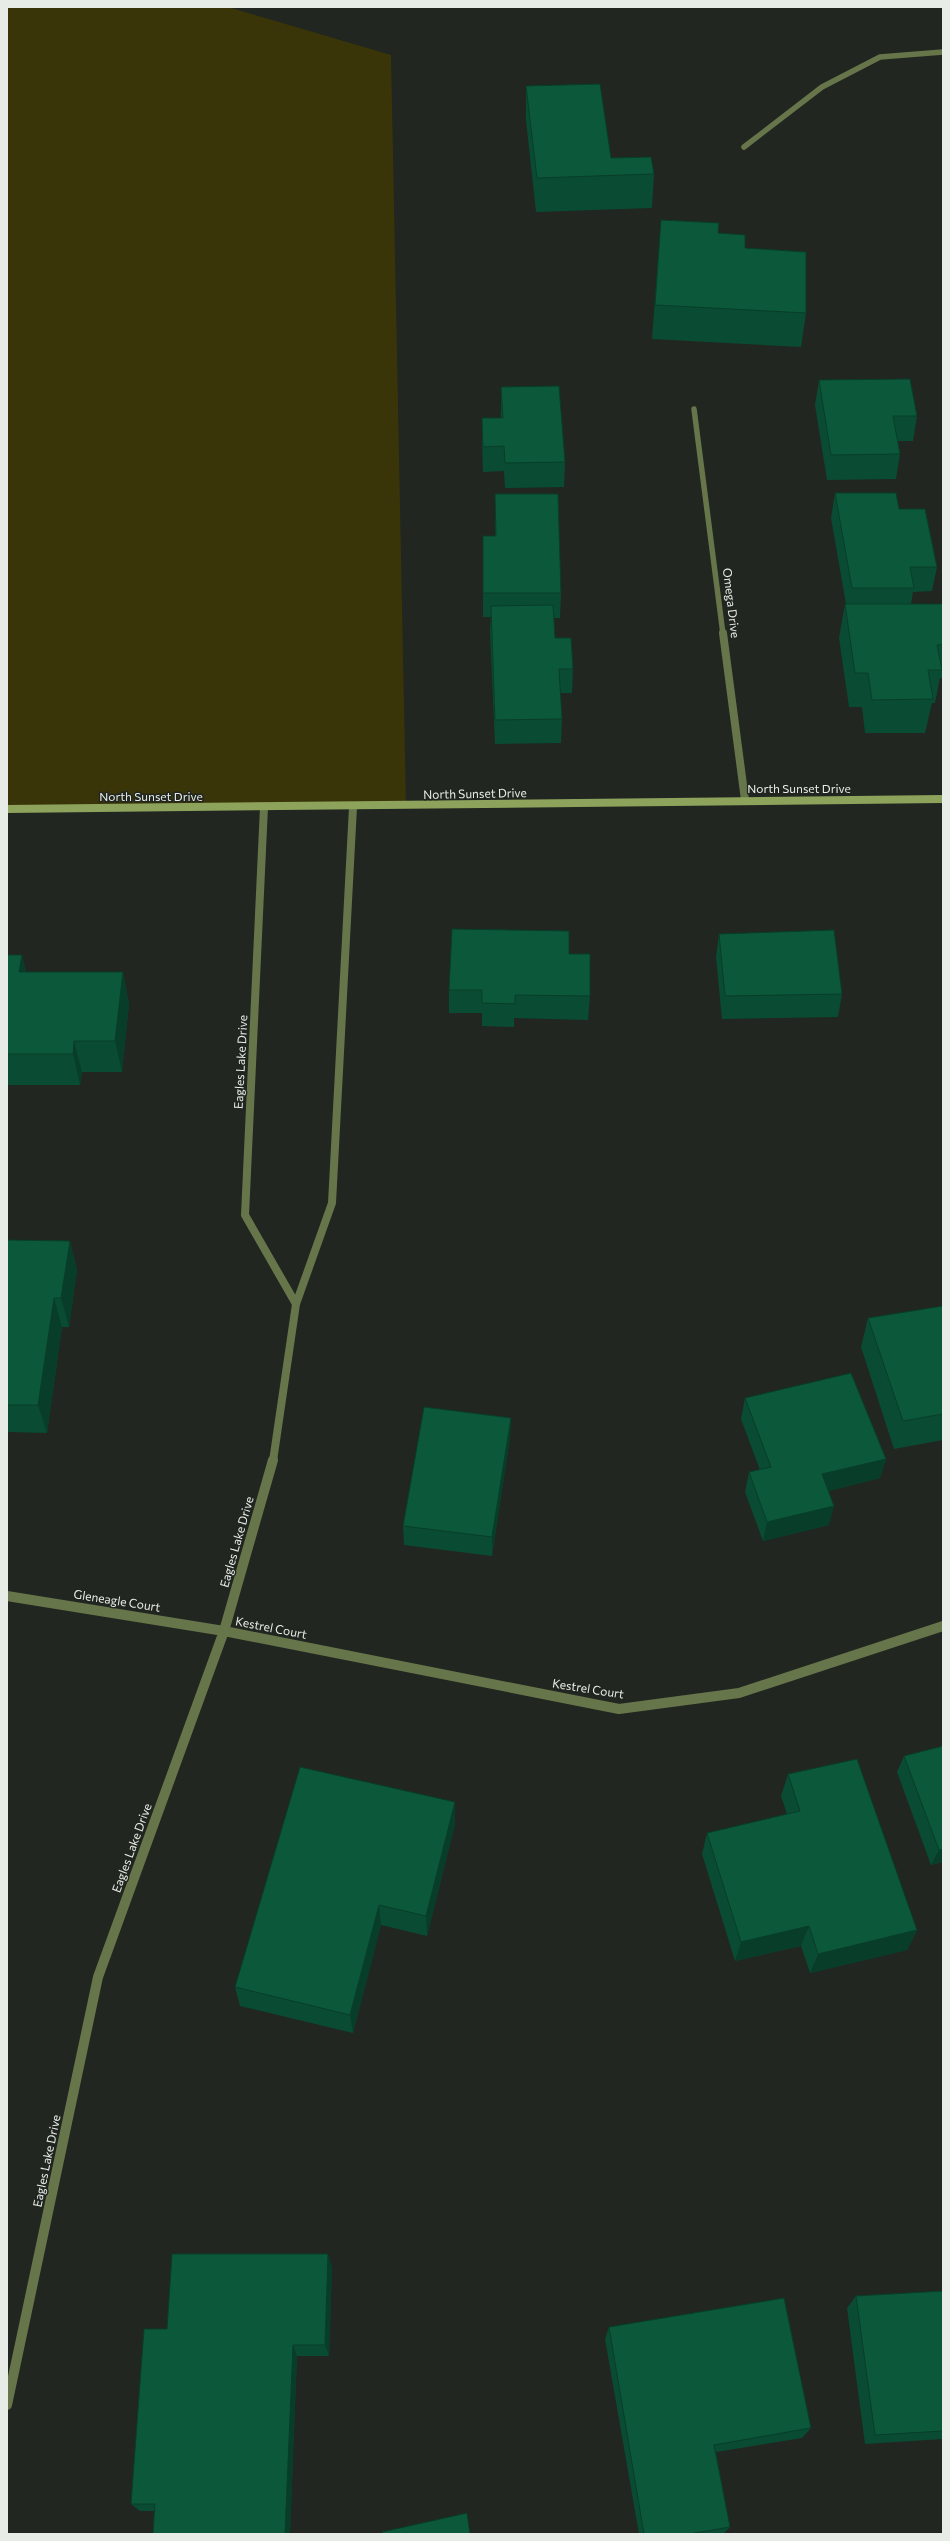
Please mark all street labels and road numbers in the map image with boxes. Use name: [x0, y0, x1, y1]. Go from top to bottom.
street label: Omega Drive: [721, 567, 743, 639]
street label: North Sunset Drive: [747, 781, 851, 795]
street label: North Sunset Drive: [423, 785, 527, 801]
street label: North Sunset Drive: [99, 789, 203, 803]
street label: Eagles Lake Drive: [231, 1015, 249, 1109]
street label: Eagles Lake Drive: [216, 1495, 256, 1589]
street label: Gleneagle Court: [73, 1586, 162, 1614]
street label: Kestrel Court: [234, 1613, 308, 1641]
street label: Kestrel Court: [551, 1675, 625, 1701]
street label: Eagles Lake Drive: [108, 1801, 154, 1894]
street label: Eagles Lake Drive: [29, 2113, 63, 2208]

